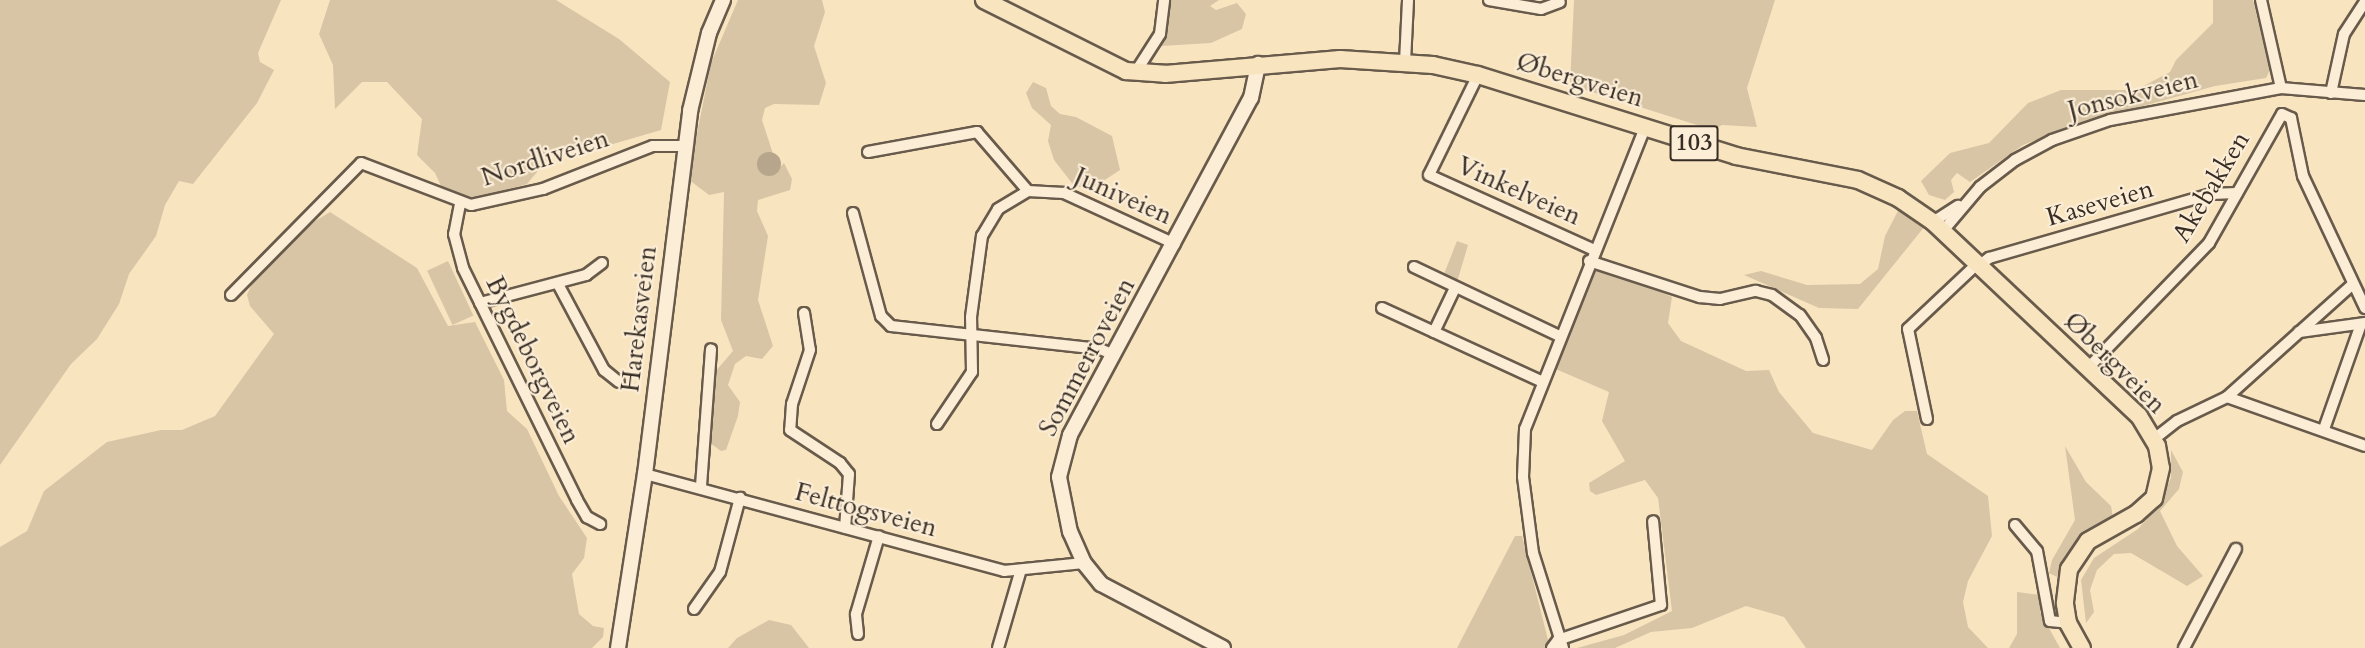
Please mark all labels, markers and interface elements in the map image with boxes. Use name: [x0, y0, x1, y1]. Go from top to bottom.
street label: Øbergveien: [1513, 46, 1647, 114]
street label: Jonsokveien: [2065, 64, 2201, 126]
road number: 103: [1668, 122, 1720, 164]
street label: Nordliveien: [477, 123, 613, 193]
street label: Akebakken: [2166, 126, 2256, 248]
street label: Vinkelveien: [1452, 150, 1586, 232]
street label: Juniveien: [1069, 161, 1177, 231]
street label: Kaseveien: [2043, 173, 2157, 233]
street label: Harekasveien: [615, 244, 663, 394]
street label: Bygdeborgveien: [479, 271, 587, 449]
street label: Sommerroveien: [1032, 273, 1142, 441]
street label: Øbergveien: [2058, 306, 2172, 420]
street label: Felttogsveien: [792, 476, 940, 544]

